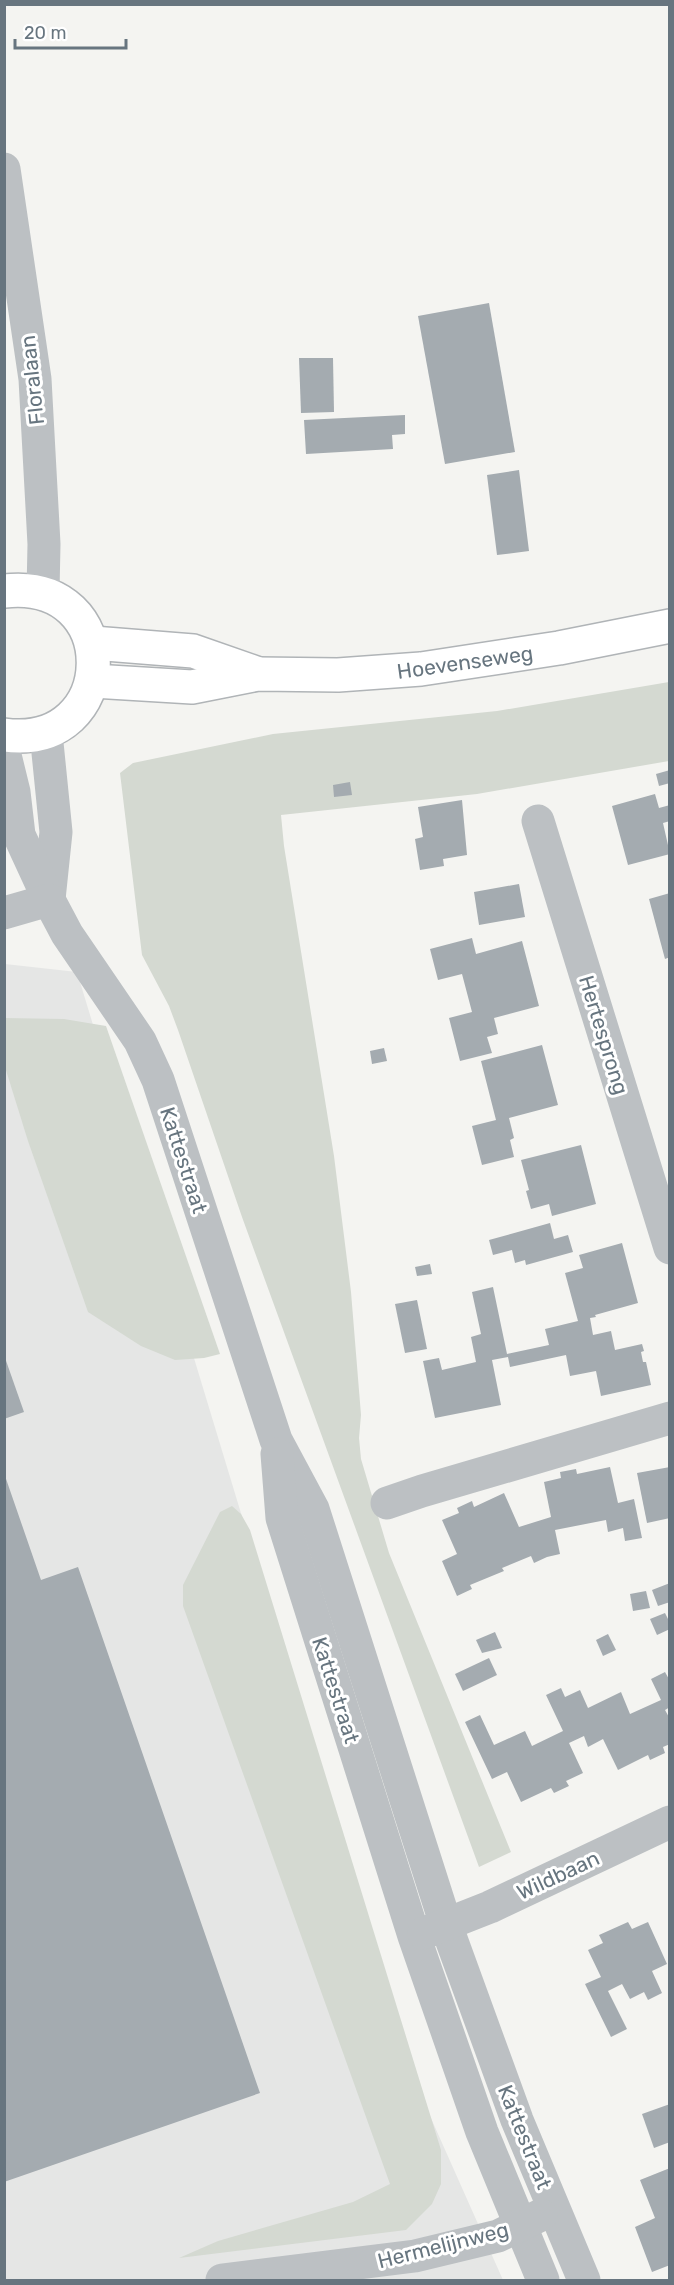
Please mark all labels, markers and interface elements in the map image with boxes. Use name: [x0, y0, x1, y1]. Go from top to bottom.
scale bar: [15, 12, 126, 50]
text: 20 m: [24, 22, 66, 44]
street label: Floralaan: [15, 334, 49, 426]
street label: Hoevenseweg: [395, 640, 535, 684]
street label: Hertesprong: [574, 973, 634, 1097]
street label: Kattestraat: [155, 1104, 213, 1216]
street label: Kattestraat: [307, 1634, 365, 1746]
street label: Wildbaan: [513, 1845, 603, 1905]
street label: Kattestraat: [493, 2081, 557, 2193]
street label: Hermelijnweg: [375, 2217, 511, 2273]

